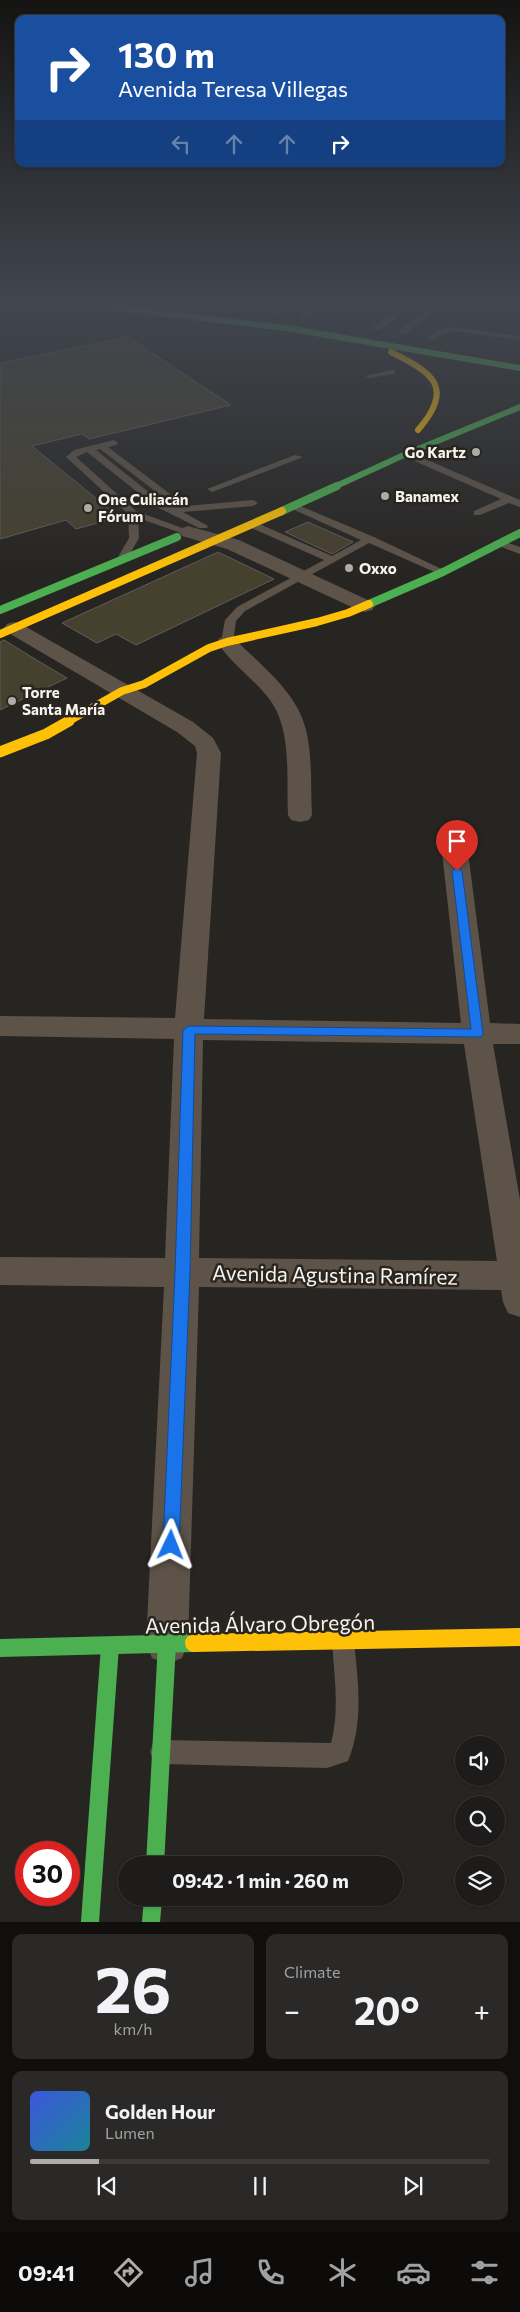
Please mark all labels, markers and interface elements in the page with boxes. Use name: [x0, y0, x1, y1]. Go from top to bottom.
text: 130 m: [118, 32, 215, 75]
icon: right: [35, 35, 100, 100]
text: Avenida Teresa Villegas: [118, 75, 348, 102]
icon: left: [167, 130, 195, 158]
icon: ahead: [220, 130, 248, 158]
icon: ahead: [273, 130, 301, 158]
icon: right: [326, 130, 354, 158]
place label: Go Kartz: [405, 443, 466, 461]
marker: Go Kartz: [470, 446, 482, 458]
place label: Banamex: [395, 487, 459, 505]
place label: One Culiacán Fórum: [98, 490, 188, 525]
marker: Banamex: [379, 490, 391, 502]
marker: One Culiacán Fórum: [82, 502, 94, 514]
place label: Oxxo: [359, 559, 397, 577]
marker: Oxxo: [343, 562, 355, 574]
place label: Torre Santa María: [22, 683, 105, 718]
marker: Torre Santa María: [6, 695, 18, 707]
pin: [436, 820, 478, 871]
icon: arrive: [443, 827, 471, 855]
street label: Avenida Agustina Ramírez: [212, 1259, 458, 1289]
position arrow: [144, 1518, 196, 1570]
street label: Avenida Álvaro Obregón: [145, 1608, 375, 1638]
map controls: [455, 1736, 505, 1906]
button: sound: [455, 1736, 505, 1786]
button: search: [455, 1796, 505, 1846]
speed limit sign: 30: [15, 1841, 80, 1906]
button: layers: [455, 1856, 505, 1906]
text: 09:42 · 1 min · 260 m: [172, 1869, 349, 1892]
text: 26: [95, 1947, 171, 2026]
text: Climate: [284, 1962, 340, 1981]
text: 20°: [354, 1986, 420, 2033]
text: −: [284, 1993, 300, 2027]
text: +: [474, 1993, 490, 2027]
text: km/h: [114, 2019, 152, 2038]
text: Golden Hour: [105, 2100, 215, 2123]
text: Lumen: [105, 2123, 155, 2142]
icon: previous: [93, 2172, 121, 2200]
icon: pause: [246, 2172, 274, 2200]
icon: next: [399, 2172, 427, 2200]
icon: directions: [111, 2255, 146, 2290]
icon: music: [182, 2255, 217, 2290]
icon: phone: [253, 2255, 288, 2290]
icon: climate: [325, 2255, 360, 2290]
icon: car: [396, 2255, 431, 2290]
icon: filters: [467, 2255, 502, 2290]
text: 09:41: [18, 2259, 75, 2286]

